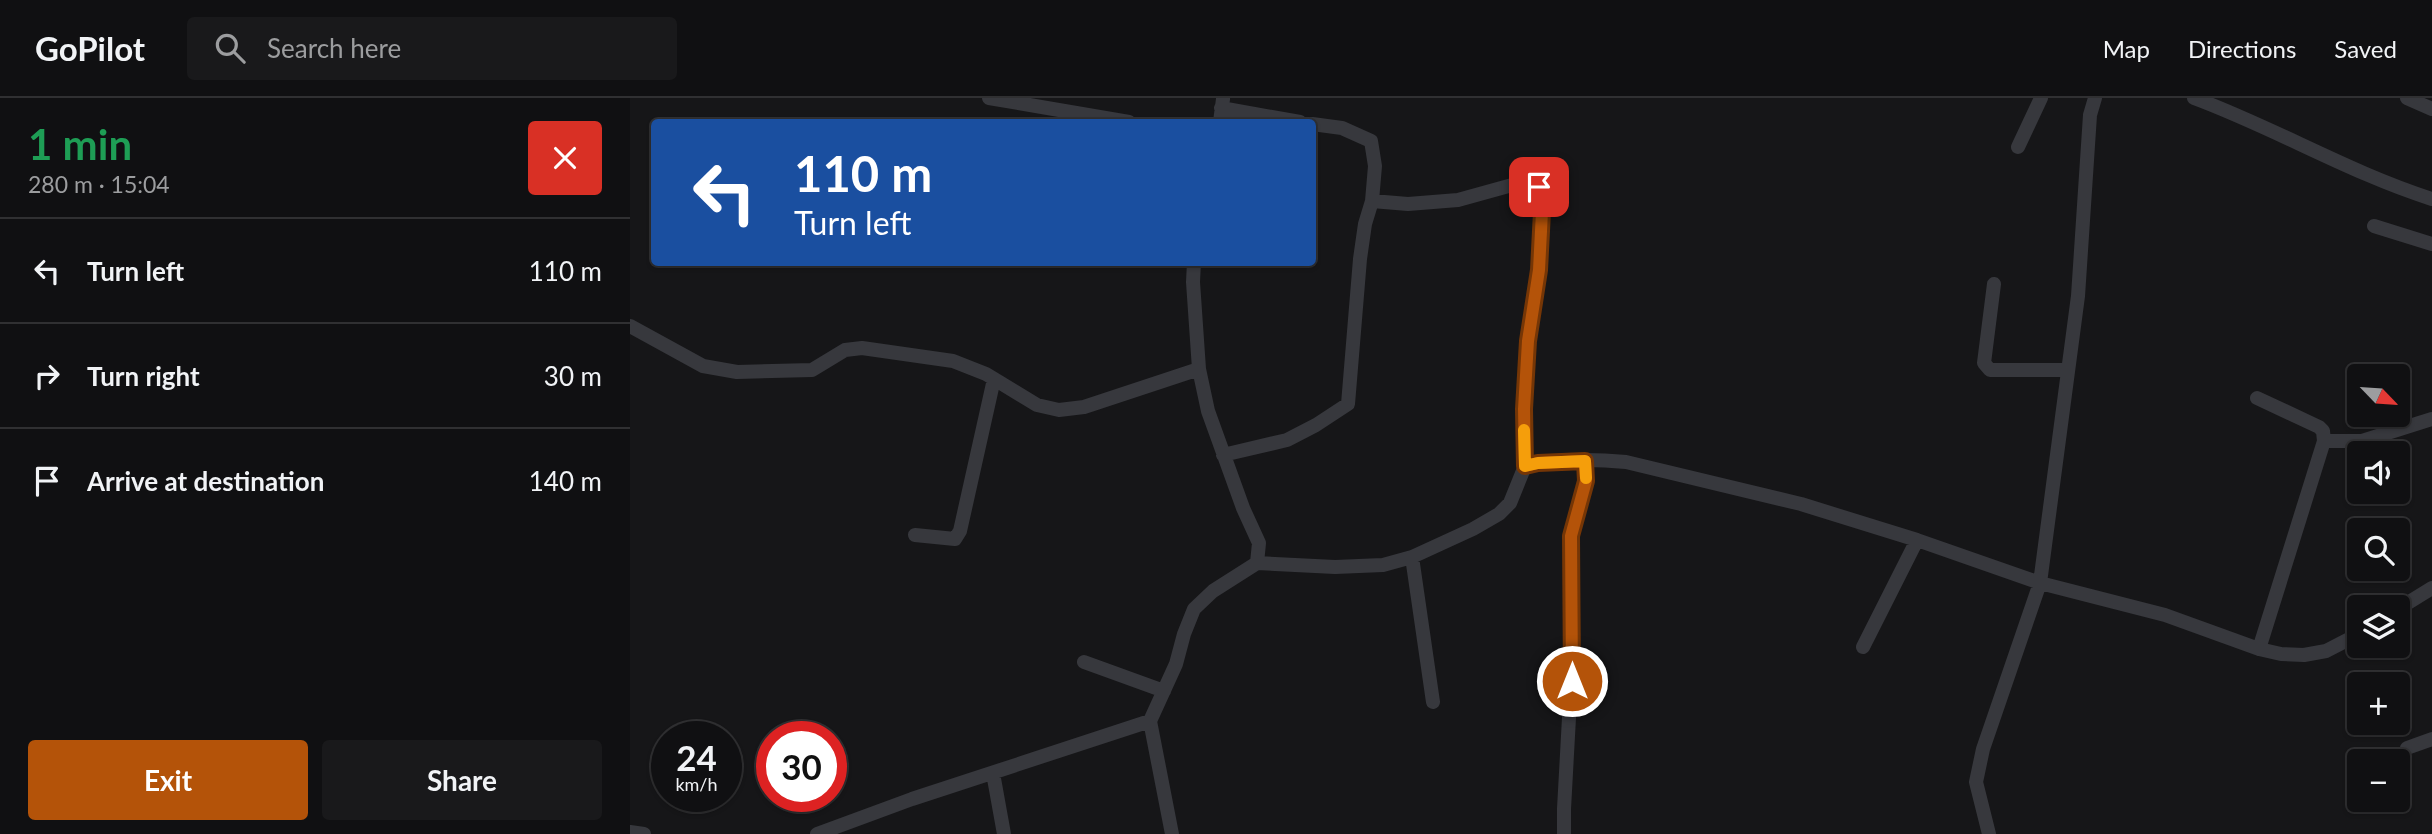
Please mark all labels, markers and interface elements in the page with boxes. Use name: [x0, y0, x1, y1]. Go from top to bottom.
search box: [187, 17, 677, 80]
text: GoPilot: [35, 28, 145, 68]
icon: search: [211, 29, 249, 67]
text: Search here: [267, 32, 401, 64]
text: Map: [2103, 34, 2150, 63]
text: Directions: [2188, 34, 2296, 63]
text: Saved: [2334, 34, 2397, 63]
text: 1 min: [28, 119, 132, 169]
button: close: [528, 121, 602, 195]
text: 110 m: [794, 144, 932, 202]
icon: left: [679, 147, 770, 238]
pin: [1509, 157, 1569, 217]
icon: arrive: [1520, 168, 1558, 206]
text: 280 m · 15:04: [28, 170, 170, 198]
text: Turn left: [794, 203, 911, 242]
icon: left: [28, 252, 66, 290]
text: Turn left: [87, 255, 184, 287]
text: 110 m: [529, 255, 602, 287]
icon: right: [28, 357, 66, 395]
text: Turn right: [87, 360, 200, 392]
text: 30 m: [544, 360, 602, 392]
north arrow: [2347, 364, 2410, 427]
map controls: [2347, 364, 2410, 812]
button: sound: [2347, 441, 2410, 504]
icon: arrive: [28, 462, 66, 500]
text: Arrive at destination: [87, 465, 324, 497]
text: 140 m: [529, 465, 602, 497]
button: search: [2347, 518, 2410, 581]
button: layers: [2347, 595, 2410, 658]
position arrow: [1535, 644, 1609, 718]
button: +: [2347, 672, 2410, 735]
speed limit sign: 30: [756, 721, 847, 812]
text: 24: [676, 736, 717, 778]
button: Exit: [28, 740, 308, 820]
button: Share: [322, 740, 602, 820]
button: −: [2347, 749, 2410, 812]
text: km/h: [675, 773, 718, 795]

